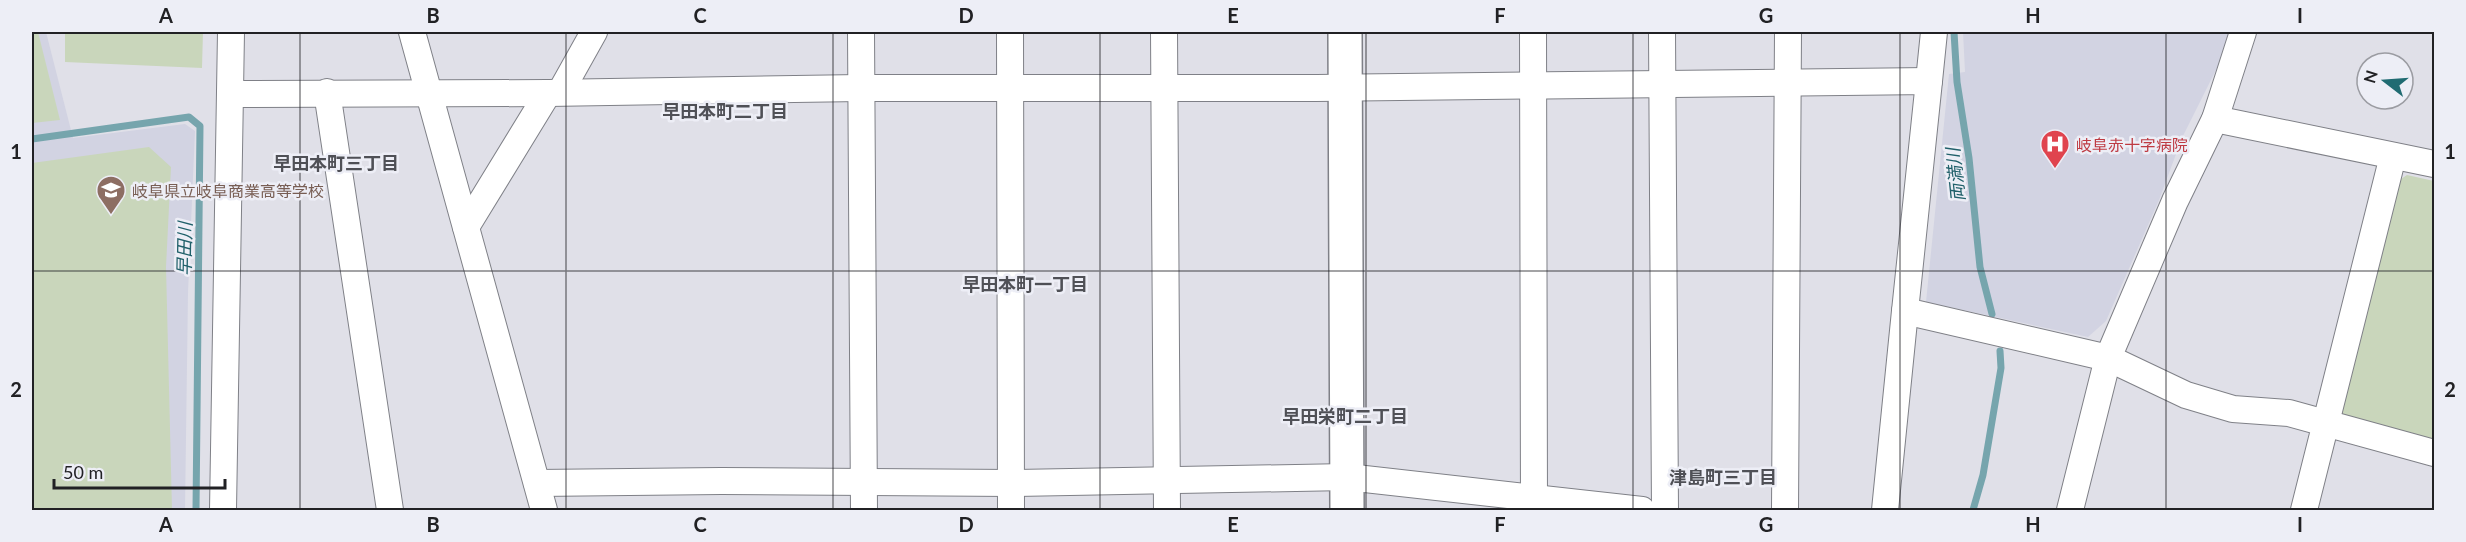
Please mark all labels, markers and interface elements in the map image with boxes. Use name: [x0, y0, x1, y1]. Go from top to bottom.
text: A: [158, 3, 173, 27]
text: B: [426, 3, 440, 27]
text: C: [693, 3, 707, 27]
text: D: [958, 3, 974, 27]
text: E: [1227, 3, 1239, 27]
text: F: [1494, 3, 1506, 27]
text: G: [1759, 3, 1773, 27]
text: H: [2025, 3, 2041, 27]
text: I: [2297, 3, 2303, 27]
north arrow: [2355, 51, 2415, 111]
text: N: [2359, 68, 2381, 85]
district label: 早田本町二丁目: [662, 100, 788, 122]
hospital icon: 岐阜赤十字病院: [2039, 128, 2071, 170]
place label: 岐阜赤十字病院: [2076, 135, 2188, 154]
text: 1: [10, 139, 22, 163]
text: 1: [2444, 139, 2456, 163]
water label: 両満川: [1941, 145, 1969, 203]
district label: 早田本町三丁目: [273, 152, 399, 174]
school or university icon: 岐阜県立岐阜商業高等学校: [95, 174, 127, 216]
place label: 岐阜県立岐阜商業高等学校: [132, 181, 324, 200]
water label: 早田川: [173, 220, 196, 276]
district label: 早田本町一丁目: [962, 273, 1088, 295]
text: 2: [10, 377, 22, 401]
text: 2: [2444, 377, 2456, 401]
district label: 早田栄町二丁目: [1282, 405, 1408, 427]
scale bar: [54, 452, 225, 490]
text: 50 m: [63, 461, 103, 483]
district label: 津島町三丁目: [1669, 466, 1777, 488]
text: A: [158, 512, 173, 536]
text: B: [426, 512, 440, 536]
text: C: [693, 512, 707, 536]
text: D: [958, 512, 974, 536]
text: E: [1227, 512, 1239, 536]
text: F: [1494, 512, 1506, 536]
text: G: [1759, 512, 1773, 536]
text: H: [2025, 512, 2041, 536]
text: I: [2297, 512, 2303, 536]

